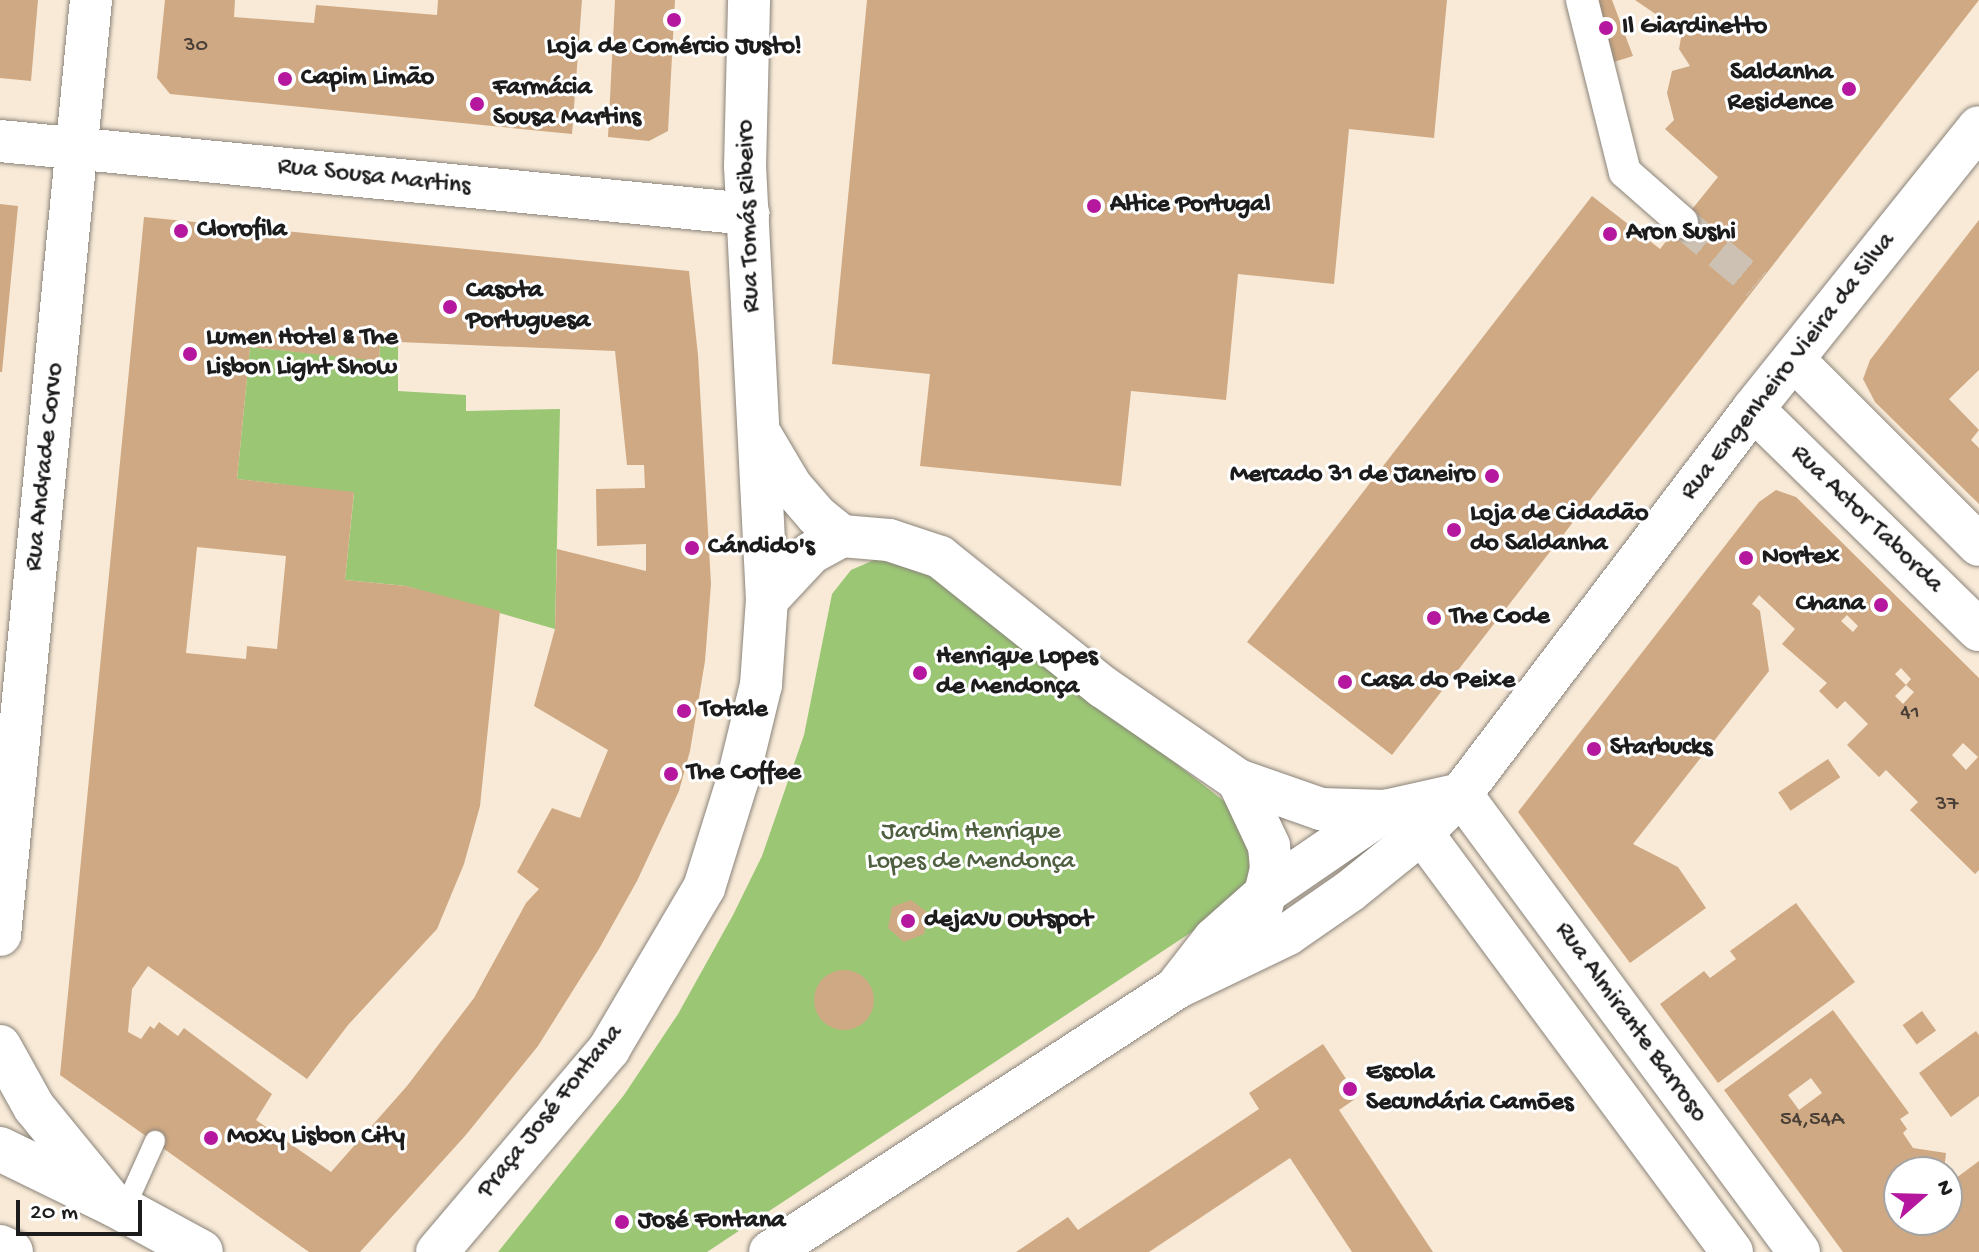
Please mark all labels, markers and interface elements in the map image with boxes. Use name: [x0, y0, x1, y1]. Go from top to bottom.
marker: Loja de Comércio Justo!: [665, 11, 683, 29]
place label: Il Giardinetto: [1622, 12, 1767, 44]
marker: Il Giardinetto: [1597, 19, 1615, 37]
place label: Loja de Comércio Justo!: [546, 32, 802, 64]
house number: 30: [184, 34, 208, 60]
place label: Saldanha Residence: [1727, 58, 1833, 120]
place label: Capim Limão: [301, 63, 434, 95]
marker: Capim Limão: [276, 70, 294, 88]
place label: Farmácia Sousa Martins: [493, 73, 641, 134]
marker: Saldanha Residence: [1840, 80, 1858, 98]
marker: Farmácia Sousa Martins: [468, 95, 486, 113]
street label: Rua Tomás Ribeiro: [731, 119, 769, 313]
street label: Rua Sousa Martins: [276, 152, 472, 204]
place label: Altice Portugal: [1110, 190, 1271, 222]
marker: Altice Portugal: [1085, 197, 1103, 215]
place label: Clorofila: [197, 215, 287, 247]
place label: Aron Sushi: [1626, 218, 1736, 250]
marker: Clorofila: [172, 222, 190, 240]
marker: Aron Sushi: [1601, 225, 1619, 243]
street label: Rua Engenheiro Vieira da Silva: [1675, 227, 1903, 507]
place label: Casota Portuguesa: [466, 276, 590, 338]
marker: Casota Portuguesa: [441, 298, 459, 316]
place label: Lumen Hotel & The Lisbon Light Show: [206, 323, 398, 384]
marker: Lumen Hotel & The Lisbon Light Show: [181, 345, 199, 363]
street label: Rua Andrade Corvo: [20, 361, 72, 573]
street label: Rua Actor Taborda: [1783, 439, 1949, 601]
place label: Mercado 31 de Janeiro: [1230, 460, 1476, 492]
marker: Mercado 31 de Janeiro: [1483, 467, 1501, 485]
place label: Loja de Cidadão do Saldanha: [1470, 499, 1649, 560]
marker: Loja de Cidadão do Saldanha: [1445, 521, 1463, 539]
place label: Cándido's: [708, 532, 815, 564]
marker: Cándido's: [683, 539, 701, 557]
place label: Nortex: [1762, 542, 1839, 574]
marker: Nortex: [1737, 549, 1755, 567]
place label: Chana: [1796, 589, 1865, 621]
marker: Chana: [1872, 596, 1890, 614]
place label: The Code: [1450, 602, 1550, 634]
marker: The Code: [1425, 609, 1443, 627]
place label: Henrique Lopes de Mendonça: [936, 642, 1098, 704]
marker: Henrique Lopes de Mendonça: [911, 664, 929, 682]
place label: Casa do Peixe: [1361, 666, 1515, 698]
marker: Casa do Peixe: [1336, 673, 1354, 691]
place label: Totale: [700, 695, 768, 727]
house number: 41: [1900, 701, 1920, 727]
marker: Totale: [675, 702, 693, 720]
place label: Starbucks: [1610, 733, 1712, 765]
marker: Starbucks: [1585, 740, 1603, 758]
place label: The Coffee: [687, 758, 801, 790]
marker: The Coffee: [662, 765, 680, 783]
house number: 37: [1936, 793, 1958, 819]
park label: Jardim Henrique Lopes de Mendonça: [867, 817, 1075, 878]
place label: dejaVu Outspot: [924, 905, 1092, 937]
marker: dejaVu Outspot: [899, 912, 917, 930]
street label: Rua Almirante Barroso: [1547, 917, 1713, 1129]
street label: Praça José Fontana: [471, 1019, 631, 1205]
place label: Escola Secundária Camões: [1366, 1058, 1573, 1120]
marker: Escola Secundária Camões: [1341, 1080, 1359, 1098]
house number: 54,54A: [1780, 1108, 1844, 1134]
place label: Moxy Lisbon City: [227, 1122, 405, 1154]
marker: Moxy Lisbon City: [202, 1129, 220, 1147]
north arrow: [1883, 1156, 1963, 1236]
text: N: [1929, 1177, 1958, 1200]
scale bar: [20, 1184, 146, 1234]
text: 20 m: [30, 1199, 78, 1228]
place label: José Fontana: [638, 1206, 785, 1238]
marker: José Fontana: [613, 1213, 631, 1231]

